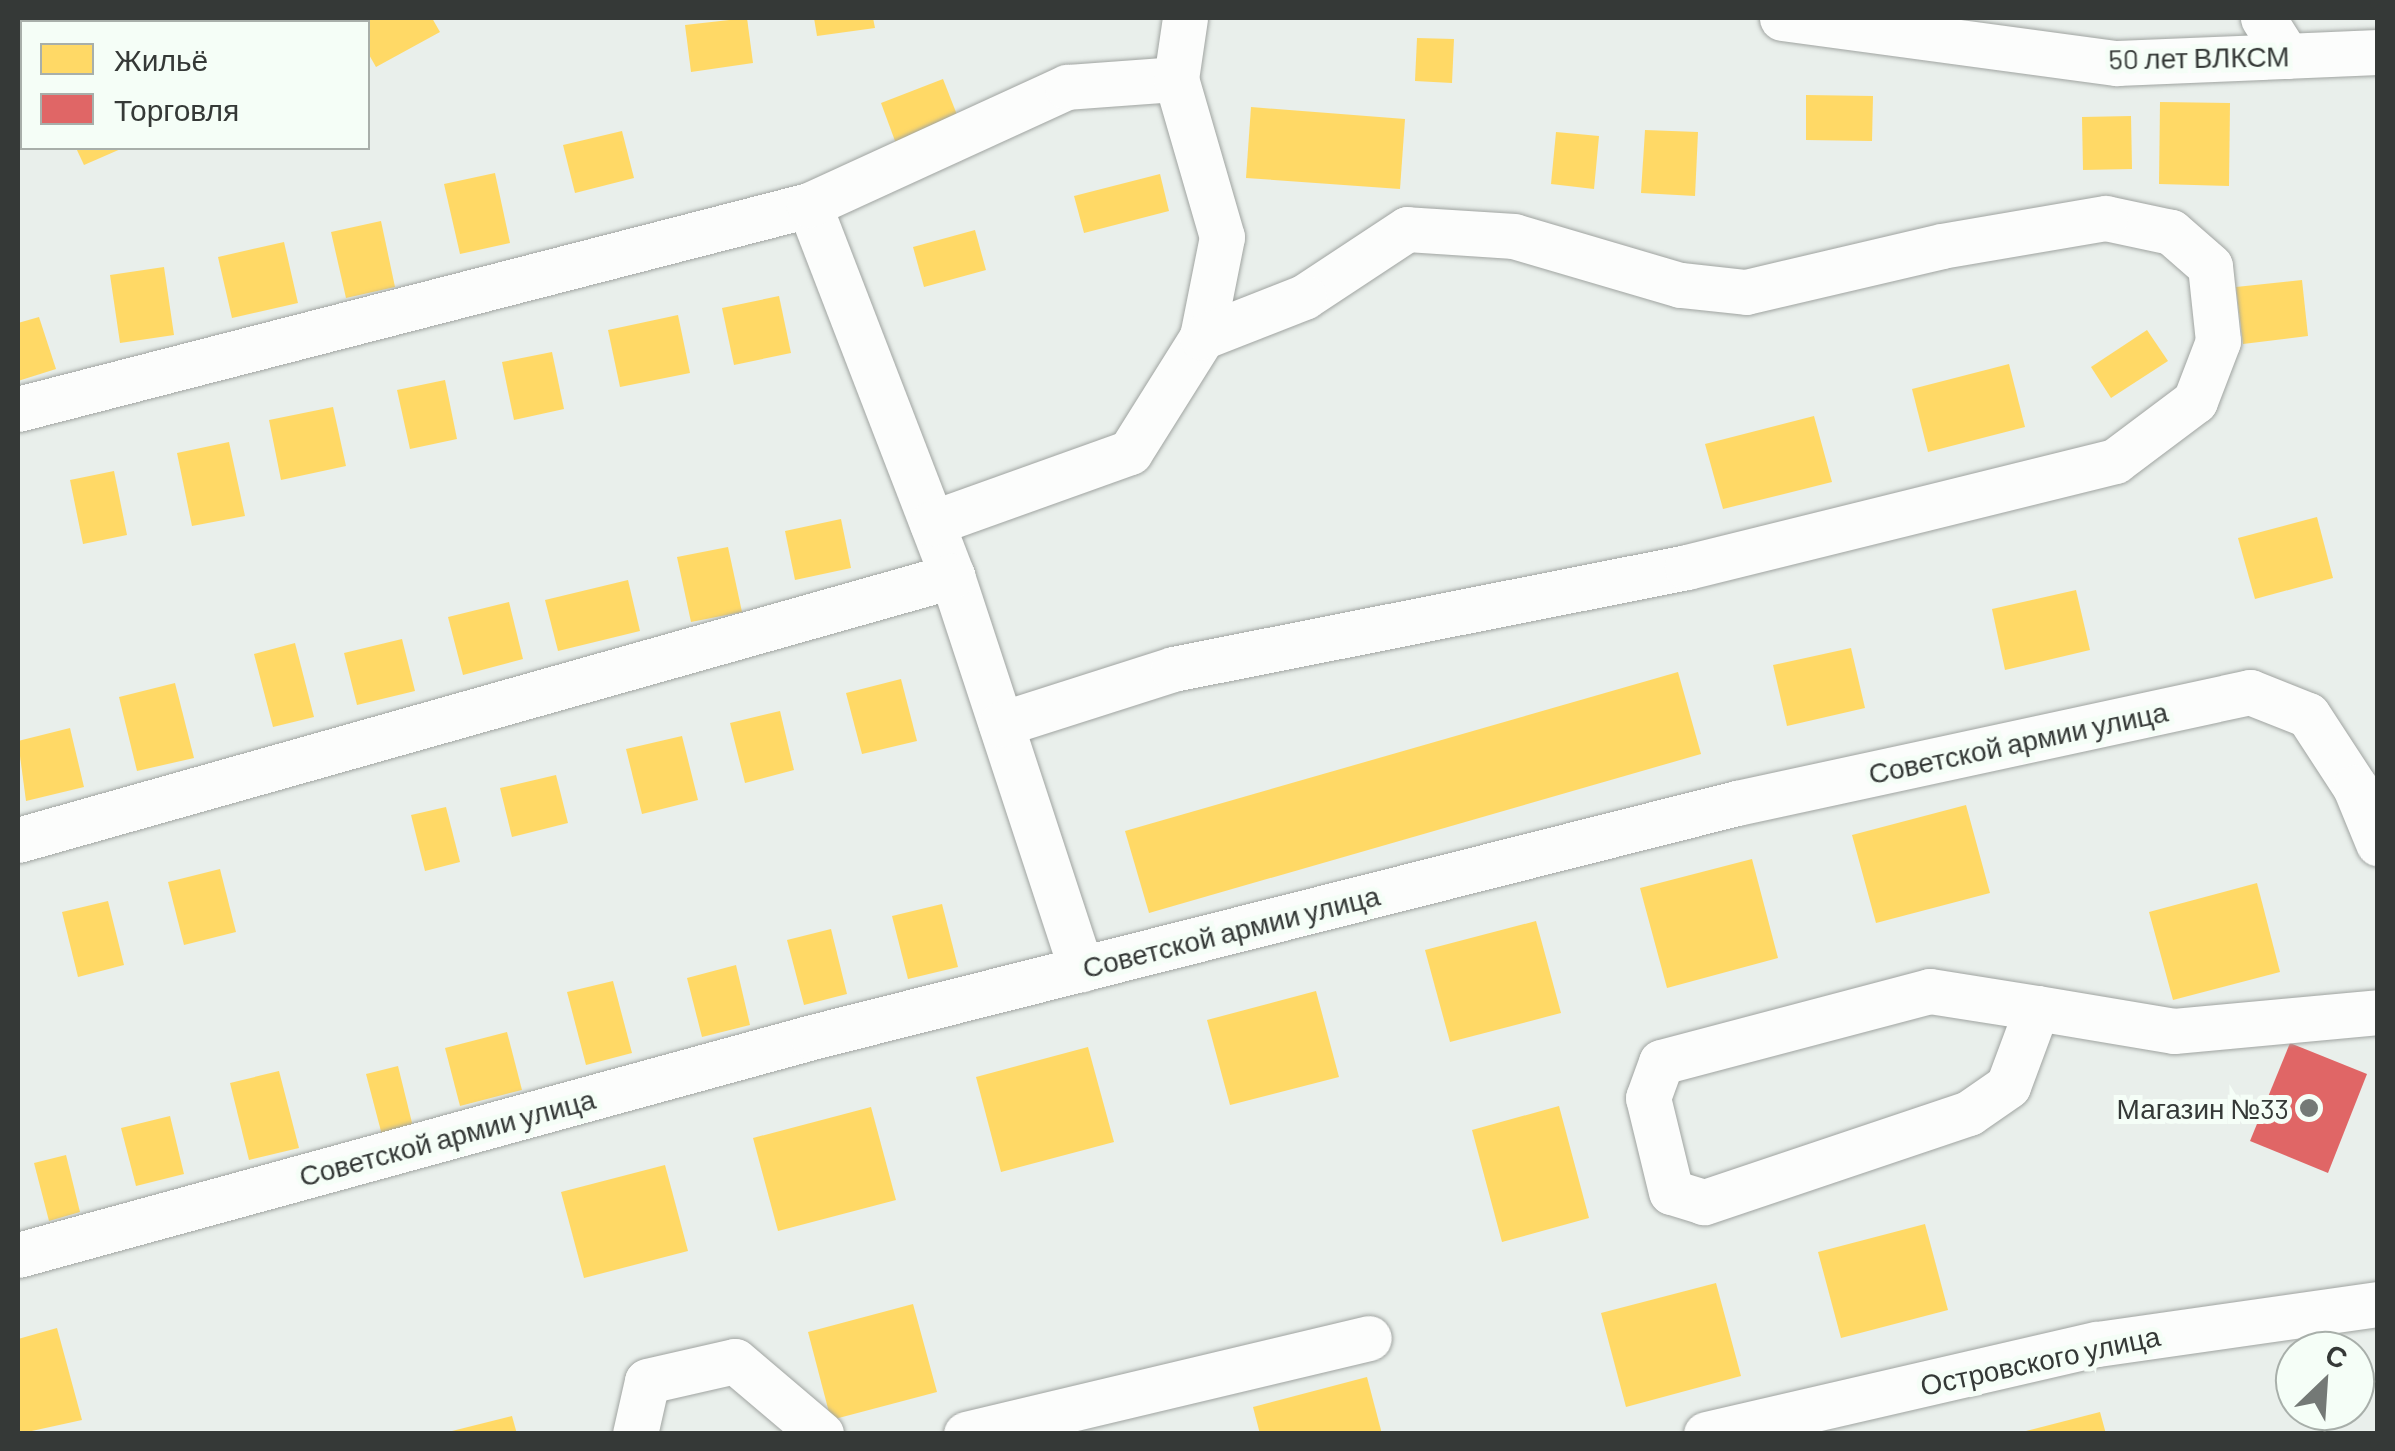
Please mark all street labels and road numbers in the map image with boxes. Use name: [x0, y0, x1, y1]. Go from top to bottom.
street label: 50 лет ВЛКСМ: [2108, 39, 2290, 75]
street label: Советской армии улица: [1865, 694, 2171, 790]
street label: Советской армии улица: [1079, 878, 1383, 984]
street label: Советской армии улица: [295, 1081, 599, 1193]
street label: Островского улица: [1917, 1318, 2163, 1402]

